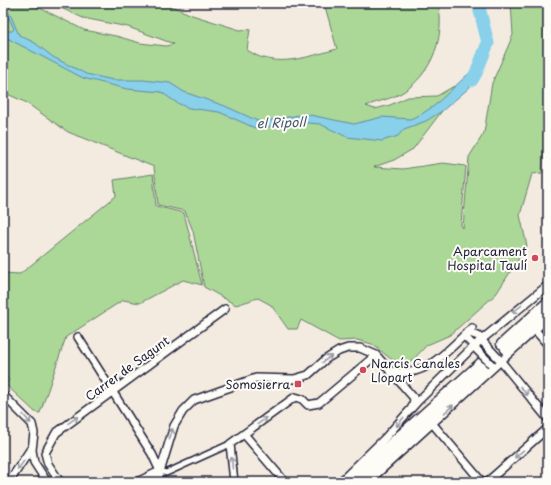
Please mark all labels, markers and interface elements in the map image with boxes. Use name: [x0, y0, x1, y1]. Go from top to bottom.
water label: el Ripoll: [256, 112, 308, 132]
place label: Aparcament Hospital Taulí: [447, 242, 527, 274]
marker: Aparcament Hospital Taulí: [530, 253, 540, 263]
one-way arrow: [512, 305, 523, 314]
street label: Carrer de Sagunt: [81, 331, 173, 405]
place label: Narcís Canales Llopart: [371, 354, 460, 386]
one-way arrow: [321, 355, 332, 363]
marker: Narcís Canales Llopart: [358, 365, 368, 375]
place label: Somosierra: [225, 375, 290, 393]
marker: Somosierra: [293, 379, 303, 389]
one-way arrow: [519, 385, 528, 395]
one-way arrow: [443, 404, 454, 413]
one-way arrow: [23, 414, 32, 424]
one-way arrow: [68, 416, 79, 424]
one-way arrow: [395, 416, 404, 427]
one-way arrow: [256, 417, 267, 425]
one-way arrow: [168, 427, 176, 440]
one-way arrow: [513, 449, 524, 458]
one-way arrow: [229, 457, 236, 470]
one-way arrow: [17, 459, 25, 470]

